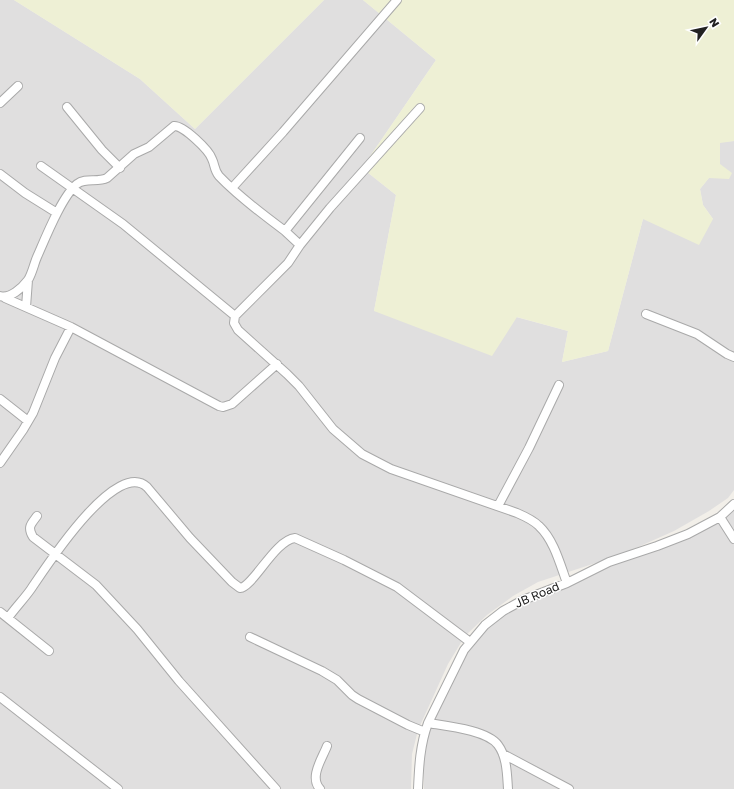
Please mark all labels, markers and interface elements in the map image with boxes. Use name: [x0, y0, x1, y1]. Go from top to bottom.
north arrow: [686, 8, 726, 48]
text: N: [707, 15, 723, 29]
street label: JB Road: [512, 578, 561, 611]

